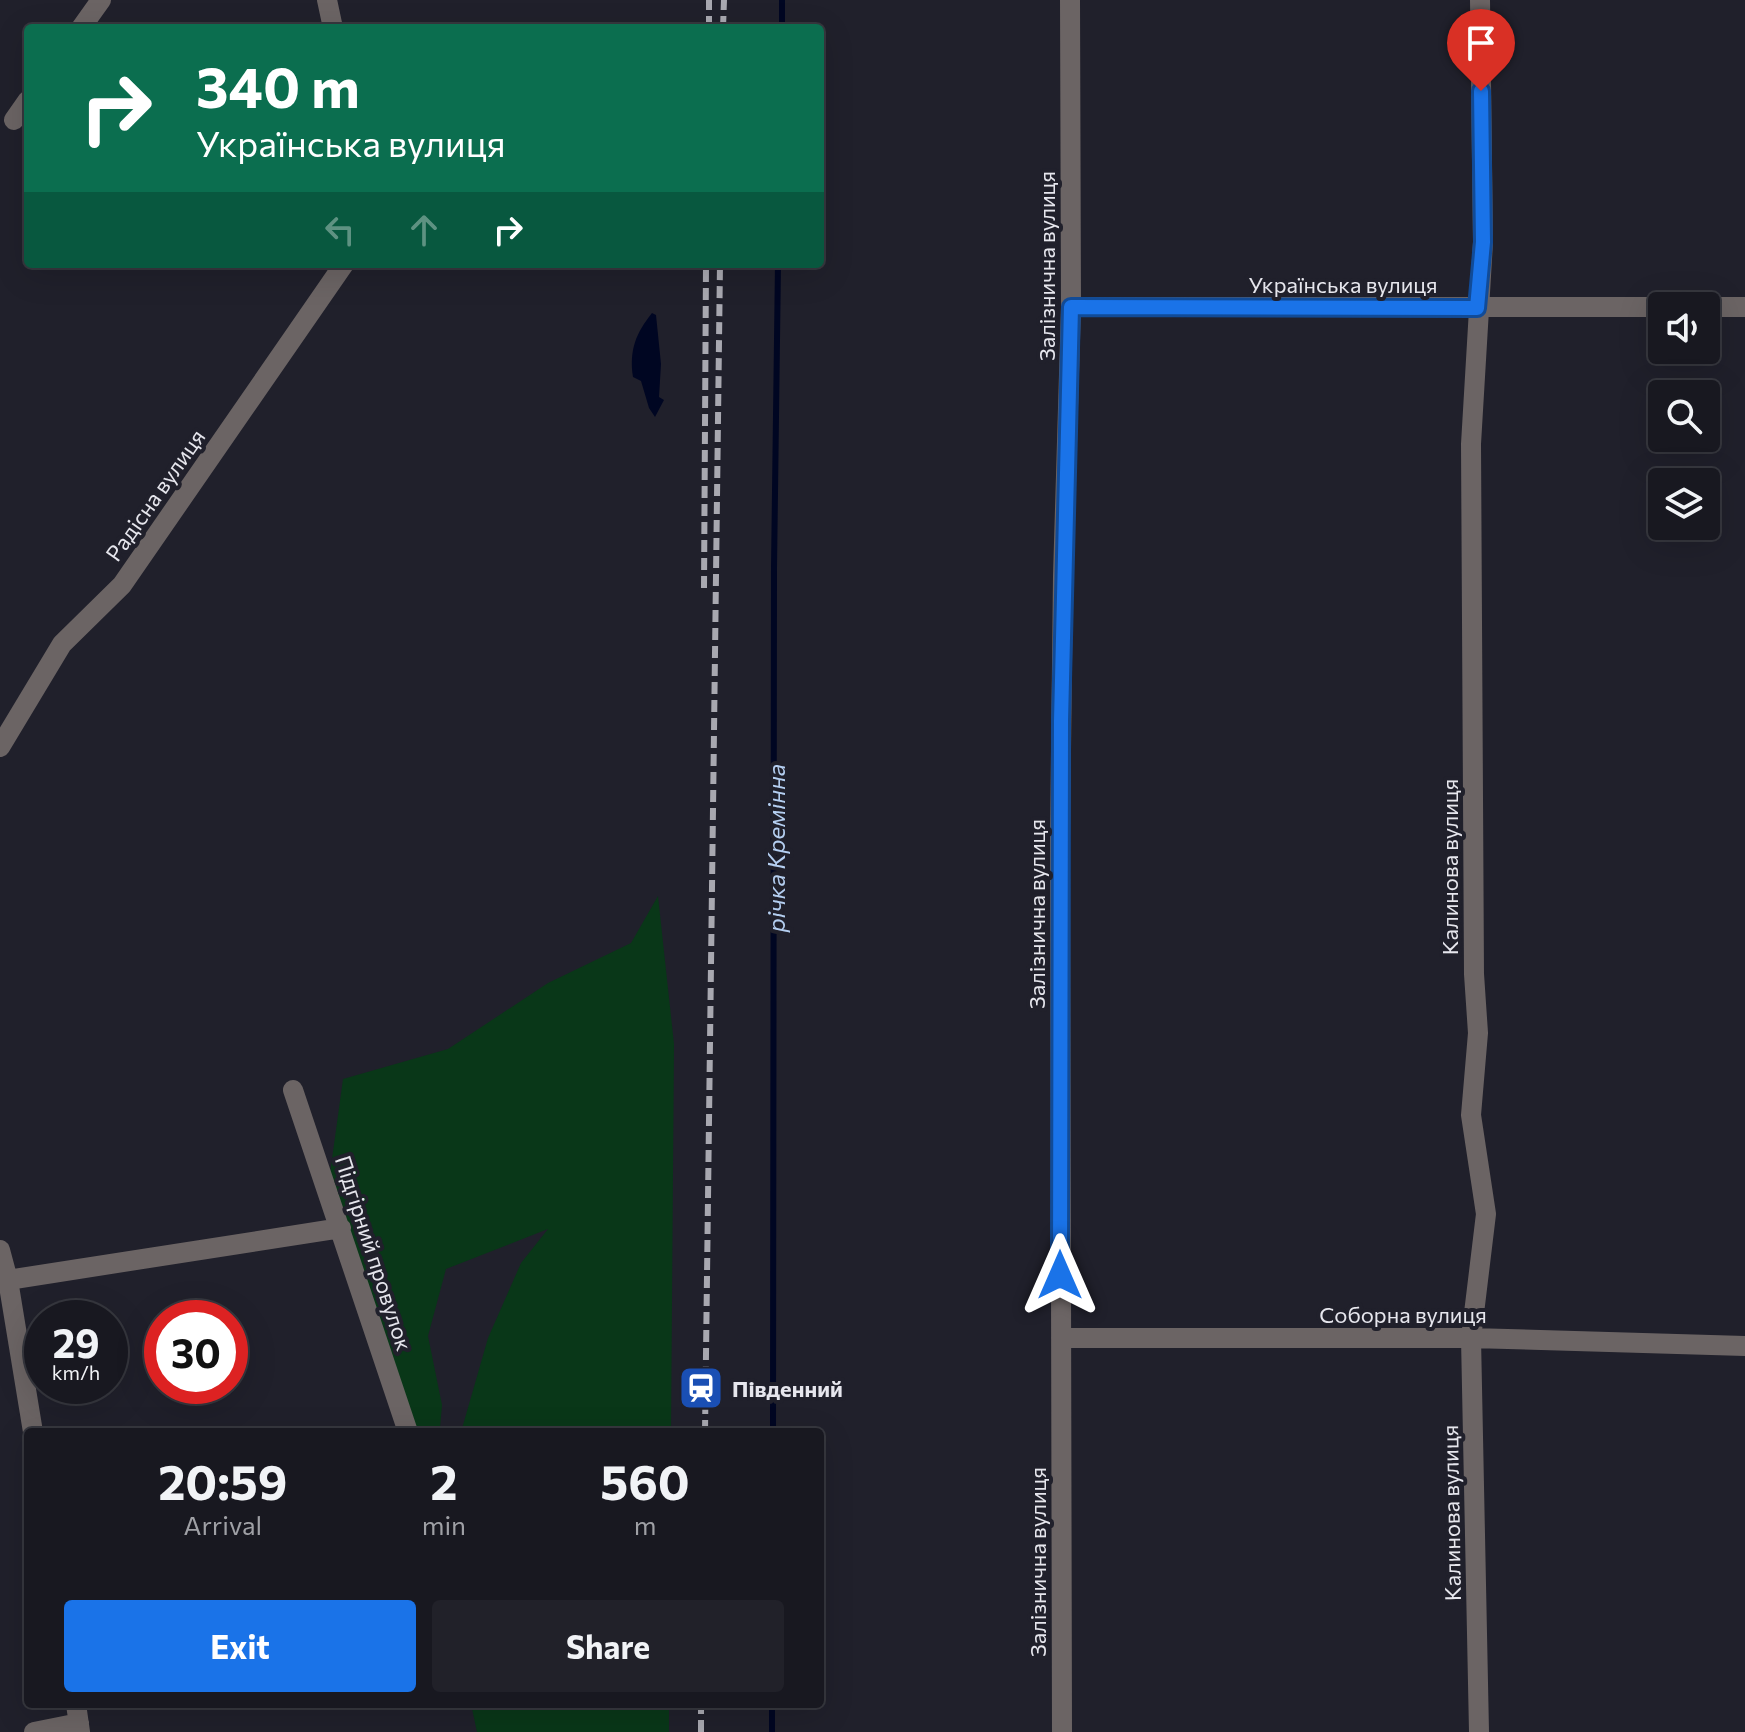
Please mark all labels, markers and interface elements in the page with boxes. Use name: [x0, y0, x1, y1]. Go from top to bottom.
pin: [1447, 9, 1515, 91]
icon: arrive: [1459, 21, 1503, 65]
text: 340 m: [196, 51, 360, 120]
icon: right: [64, 56, 168, 160]
text: Українська вулиця: [196, 120, 506, 164]
street label: Залізнична вулиця: [1033, 171, 1060, 361]
icon: left: [318, 208, 362, 252]
icon: ahead: [402, 208, 446, 252]
icon: right: [486, 208, 530, 252]
street label: Українська вулиця: [1248, 271, 1438, 298]
map controls: [1648, 292, 1720, 540]
button: sound: [1648, 292, 1720, 364]
button: search: [1648, 380, 1720, 452]
street label: Радісна вулиця: [100, 424, 210, 566]
button: layers: [1648, 468, 1720, 540]
water label: річка Кремінна: [761, 764, 790, 933]
street label: Калинова вулиця: [1436, 779, 1463, 955]
street label: Залізнична вулиця: [1023, 819, 1050, 1009]
street label: Підгірний провулок: [330, 1152, 418, 1354]
position arrow: [1018, 1233, 1102, 1317]
speed limit sign: 30: [144, 1300, 248, 1404]
street label: Соборна вулиця: [1319, 1301, 1487, 1328]
text: 29: [52, 1317, 100, 1366]
text: km/h: [52, 1360, 100, 1384]
station icon: Південний: [677, 1364, 725, 1412]
place label: Південний: [732, 1375, 843, 1402]
street label: Калинова вулиця: [1436, 1425, 1466, 1601]
text: 20:59: [158, 1451, 287, 1510]
text: 2: [430, 1451, 458, 1510]
text: 560: [600, 1451, 690, 1510]
street label: Залізнична вулиця: [1024, 1467, 1051, 1657]
text: Arrival: [184, 1509, 262, 1540]
text: min: [422, 1509, 466, 1540]
text: m: [634, 1509, 656, 1540]
button: Exit: [64, 1600, 416, 1692]
button: Share: [432, 1600, 784, 1692]

